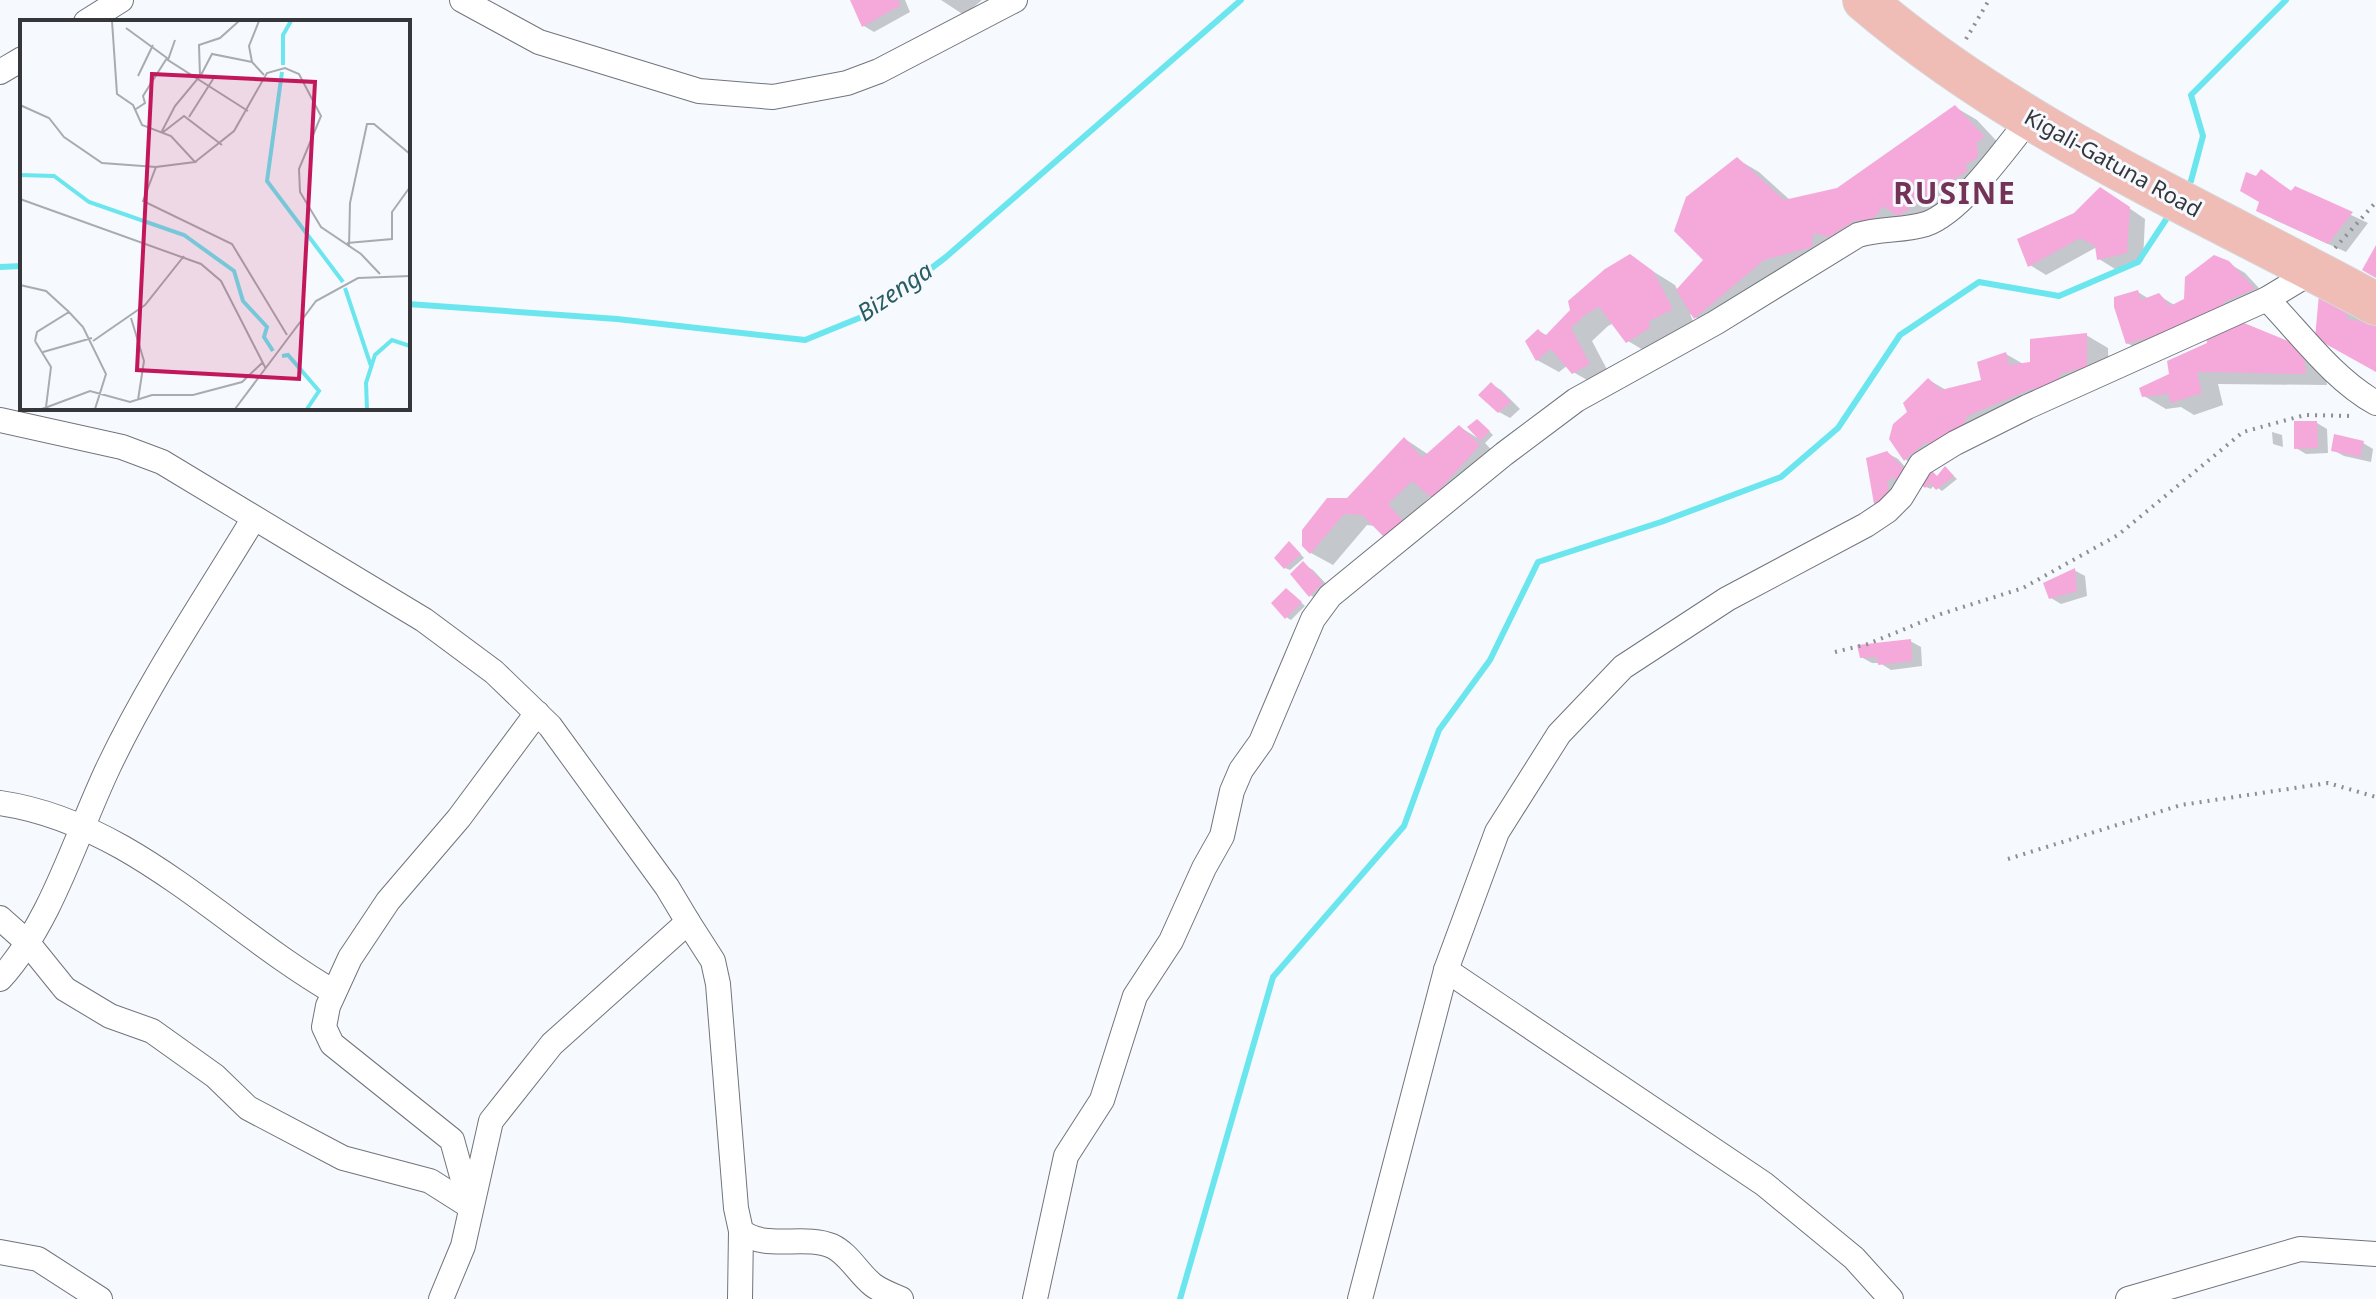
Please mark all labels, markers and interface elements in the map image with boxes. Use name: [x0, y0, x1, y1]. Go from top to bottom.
inset map: [20, 20, 410, 410]
street label: Kigali-Gatuna Road: [2020, 101, 2207, 223]
district label: RUSINE: [1893, 172, 2017, 213]
water label: Bizenga: [850, 253, 939, 328]

